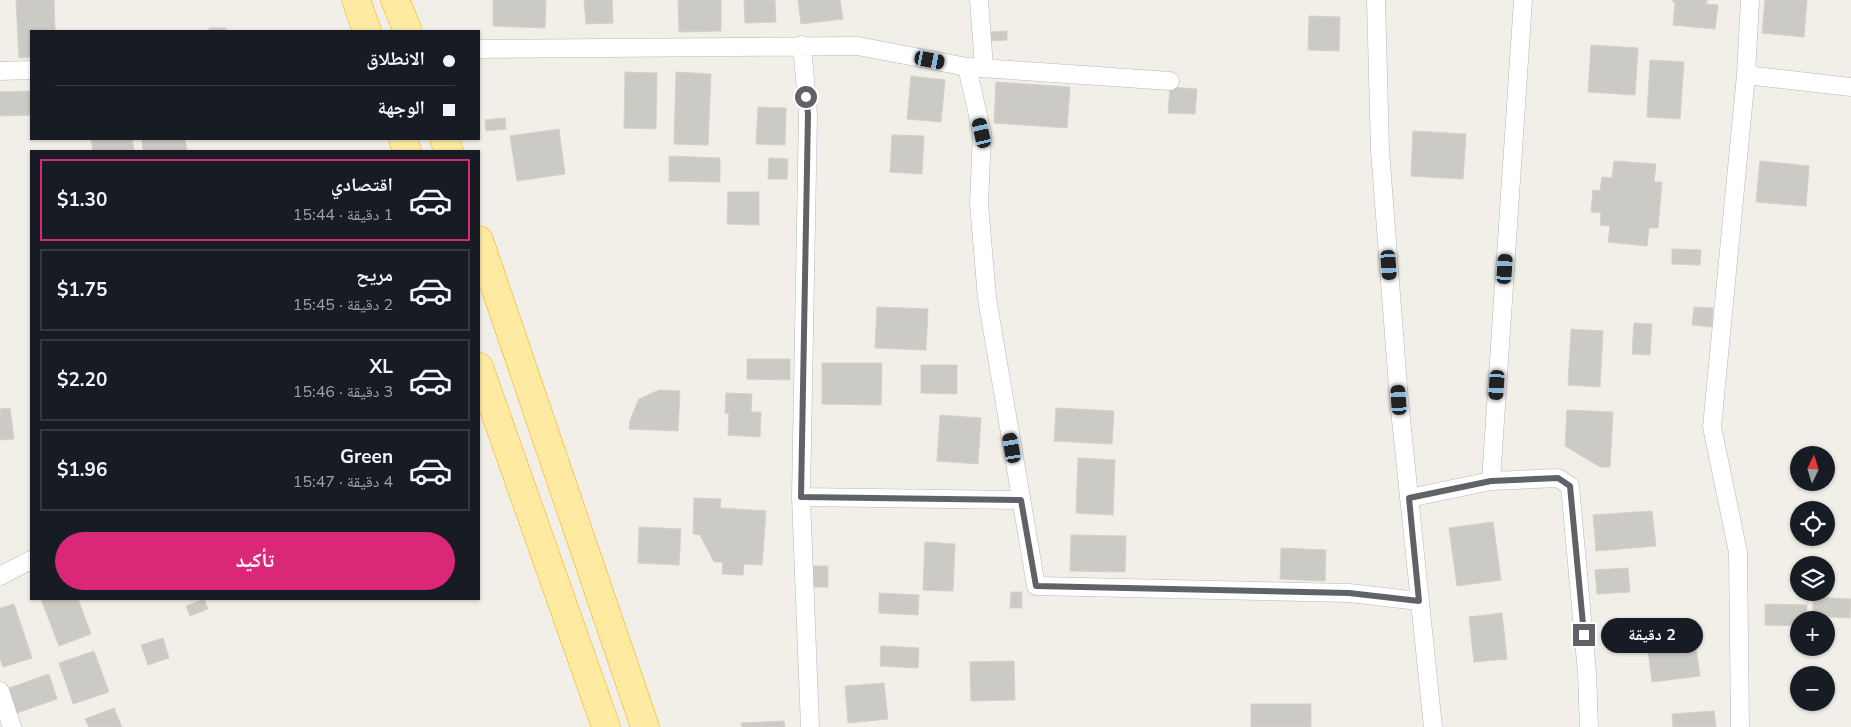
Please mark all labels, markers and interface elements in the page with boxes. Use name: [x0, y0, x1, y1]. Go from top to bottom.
text: الانطلاق: [366, 46, 425, 72]
car: [913, 50, 946, 70]
route start: [795, 86, 817, 108]
text: الوجهة: [377, 95, 425, 121]
car: [971, 117, 992, 149]
text: اقتصادي: [331, 172, 393, 198]
icon: car: [408, 178, 453, 223]
text: $1.30: [57, 187, 107, 213]
text: 1 دقيقة · 15:44: [293, 204, 393, 226]
car: [1380, 250, 1397, 280]
car: [1496, 254, 1513, 284]
text: مريح: [356, 262, 393, 288]
icon: car: [408, 268, 453, 313]
text: $1.75: [57, 277, 107, 303]
text: 2 دقيقة · 15:45: [293, 294, 393, 316]
text: XL: [370, 354, 393, 380]
icon: car: [408, 358, 453, 403]
text: $2.20: [57, 367, 107, 393]
car: [1488, 370, 1505, 400]
text: 3 دقيقة · 15:46: [293, 381, 393, 403]
car: [1390, 385, 1407, 415]
car: [1002, 432, 1021, 464]
text: Green: [340, 444, 393, 470]
north arrow: [1790, 446, 1835, 491]
map controls: [1790, 446, 1835, 711]
icon: car: [408, 448, 453, 493]
text: $1.96: [57, 457, 107, 483]
text: 4 دقيقة · 15:47: [293, 471, 393, 493]
button: locate: [1790, 501, 1835, 546]
button: تأكيد: [55, 532, 455, 590]
button: layers: [1790, 556, 1835, 601]
button: +: [1790, 611, 1835, 656]
callout: 2 دقيقة: [1602, 618, 1704, 652]
route end: [1573, 624, 1595, 646]
text: 2 دقيقة: [1628, 624, 1676, 646]
button: −: [1790, 666, 1835, 711]

